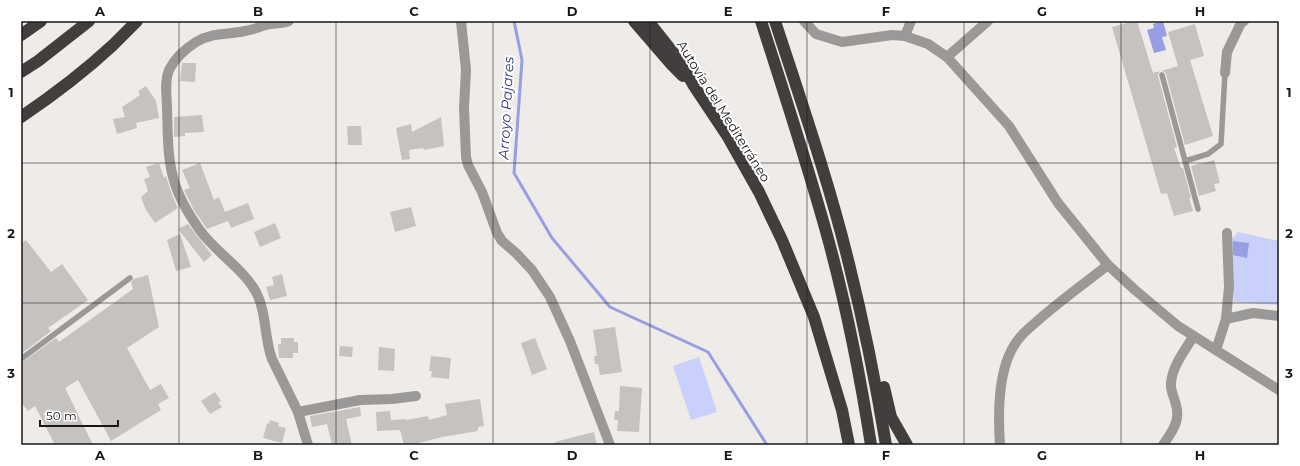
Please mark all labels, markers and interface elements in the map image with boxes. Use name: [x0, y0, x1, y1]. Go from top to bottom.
text: A: [94, 3, 106, 19]
text: B: [253, 3, 263, 19]
text: C: [409, 3, 419, 19]
text: D: [567, 3, 578, 19]
text: E: [724, 3, 733, 19]
text: F: [882, 3, 890, 19]
text: G: [1037, 3, 1047, 19]
text: H: [1195, 3, 1205, 19]
street label: Autovía del Mediterráneo: [674, 37, 774, 185]
water label: Arroyo Pajares: [494, 56, 518, 161]
text: 1: [8, 84, 14, 100]
text: 1: [1286, 84, 1292, 100]
text: 2: [7, 225, 15, 241]
text: 2: [1285, 225, 1293, 241]
text: 3: [6, 365, 15, 381]
text: 3: [1284, 365, 1293, 381]
scale bar: [40, 402, 118, 428]
text: 50 m: [46, 408, 77, 423]
text: A: [94, 447, 106, 463]
text: B: [253, 447, 263, 463]
text: C: [409, 447, 419, 463]
text: D: [567, 447, 578, 463]
text: E: [724, 447, 733, 463]
text: F: [882, 447, 890, 463]
text: G: [1037, 447, 1047, 463]
text: H: [1195, 447, 1205, 463]

